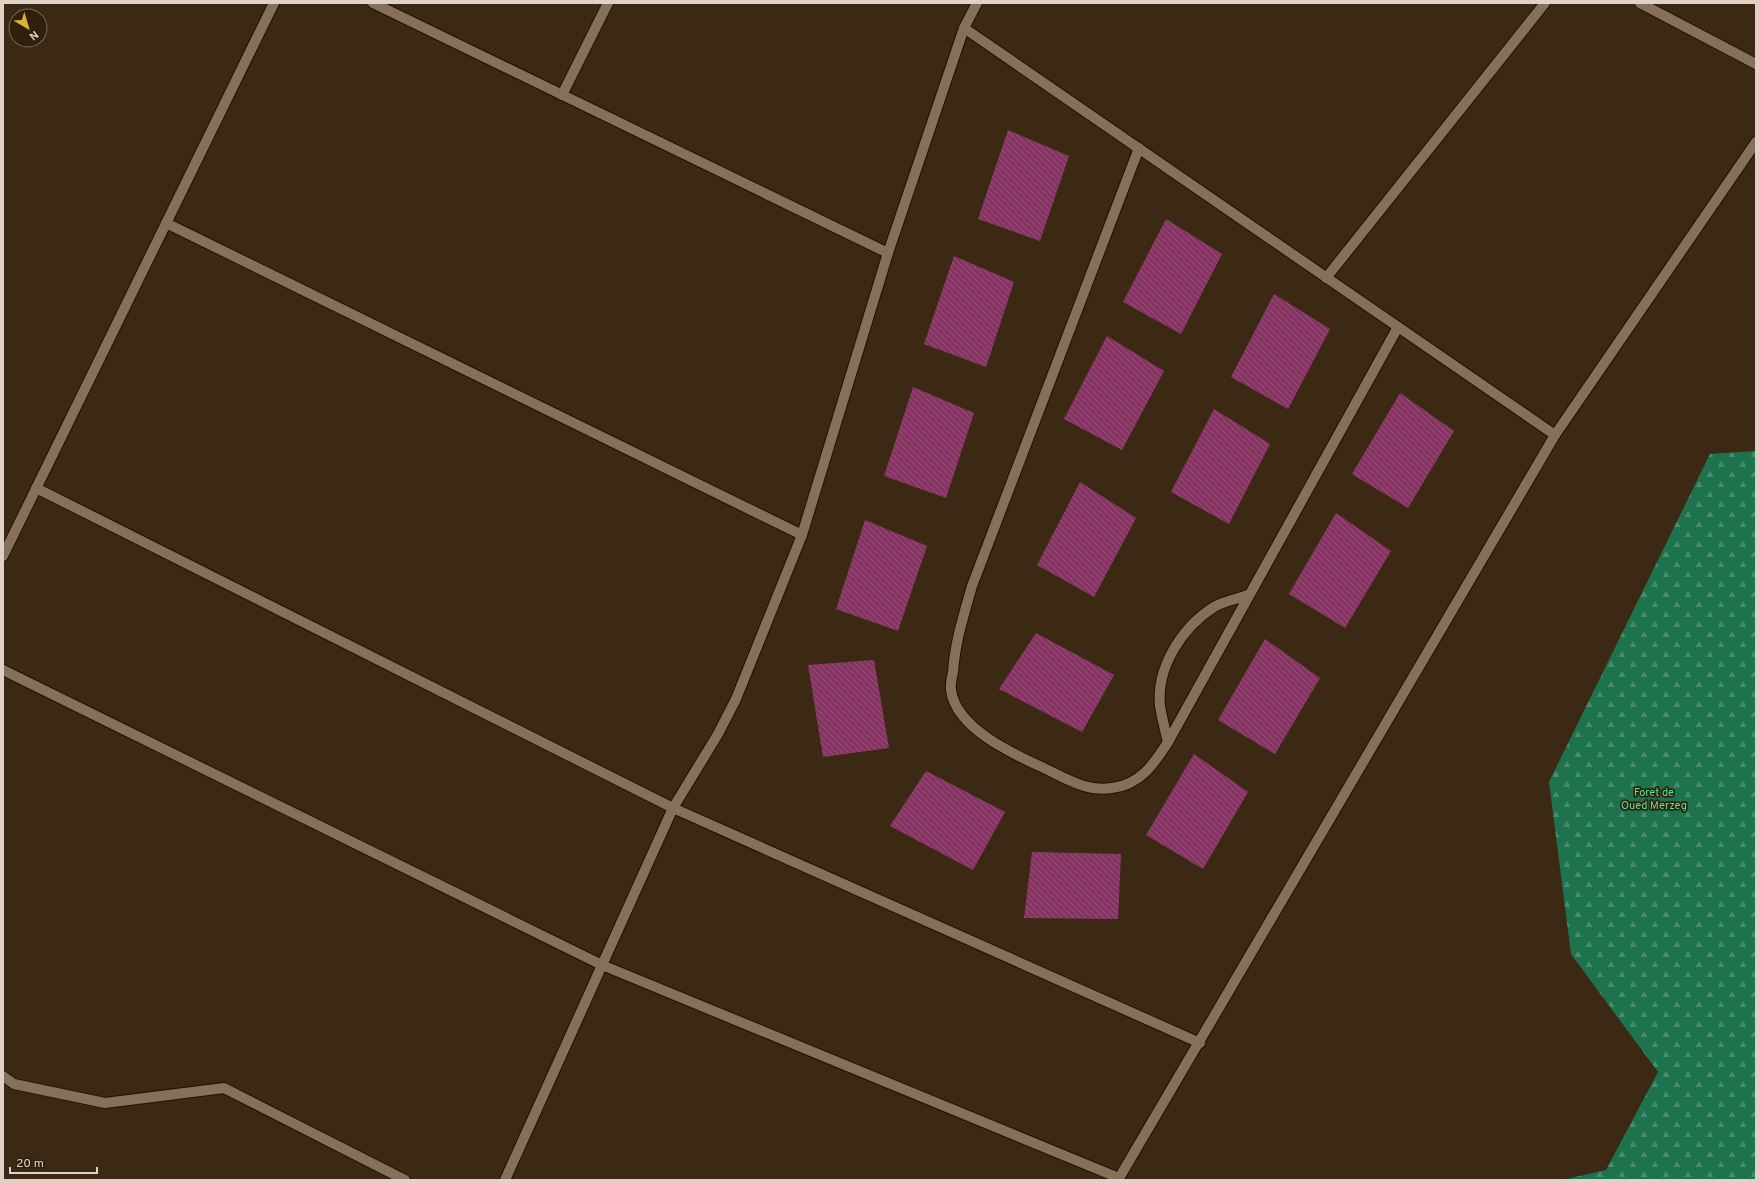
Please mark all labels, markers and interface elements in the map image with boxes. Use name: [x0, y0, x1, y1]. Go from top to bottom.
north arrow: [8, 8, 48, 48]
text: N: [26, 27, 41, 43]
park label: Foret de Oued Merzeg: [1621, 786, 1687, 813]
scale bar: [10, 1149, 97, 1175]
text: 20 m: [16, 1156, 44, 1172]

